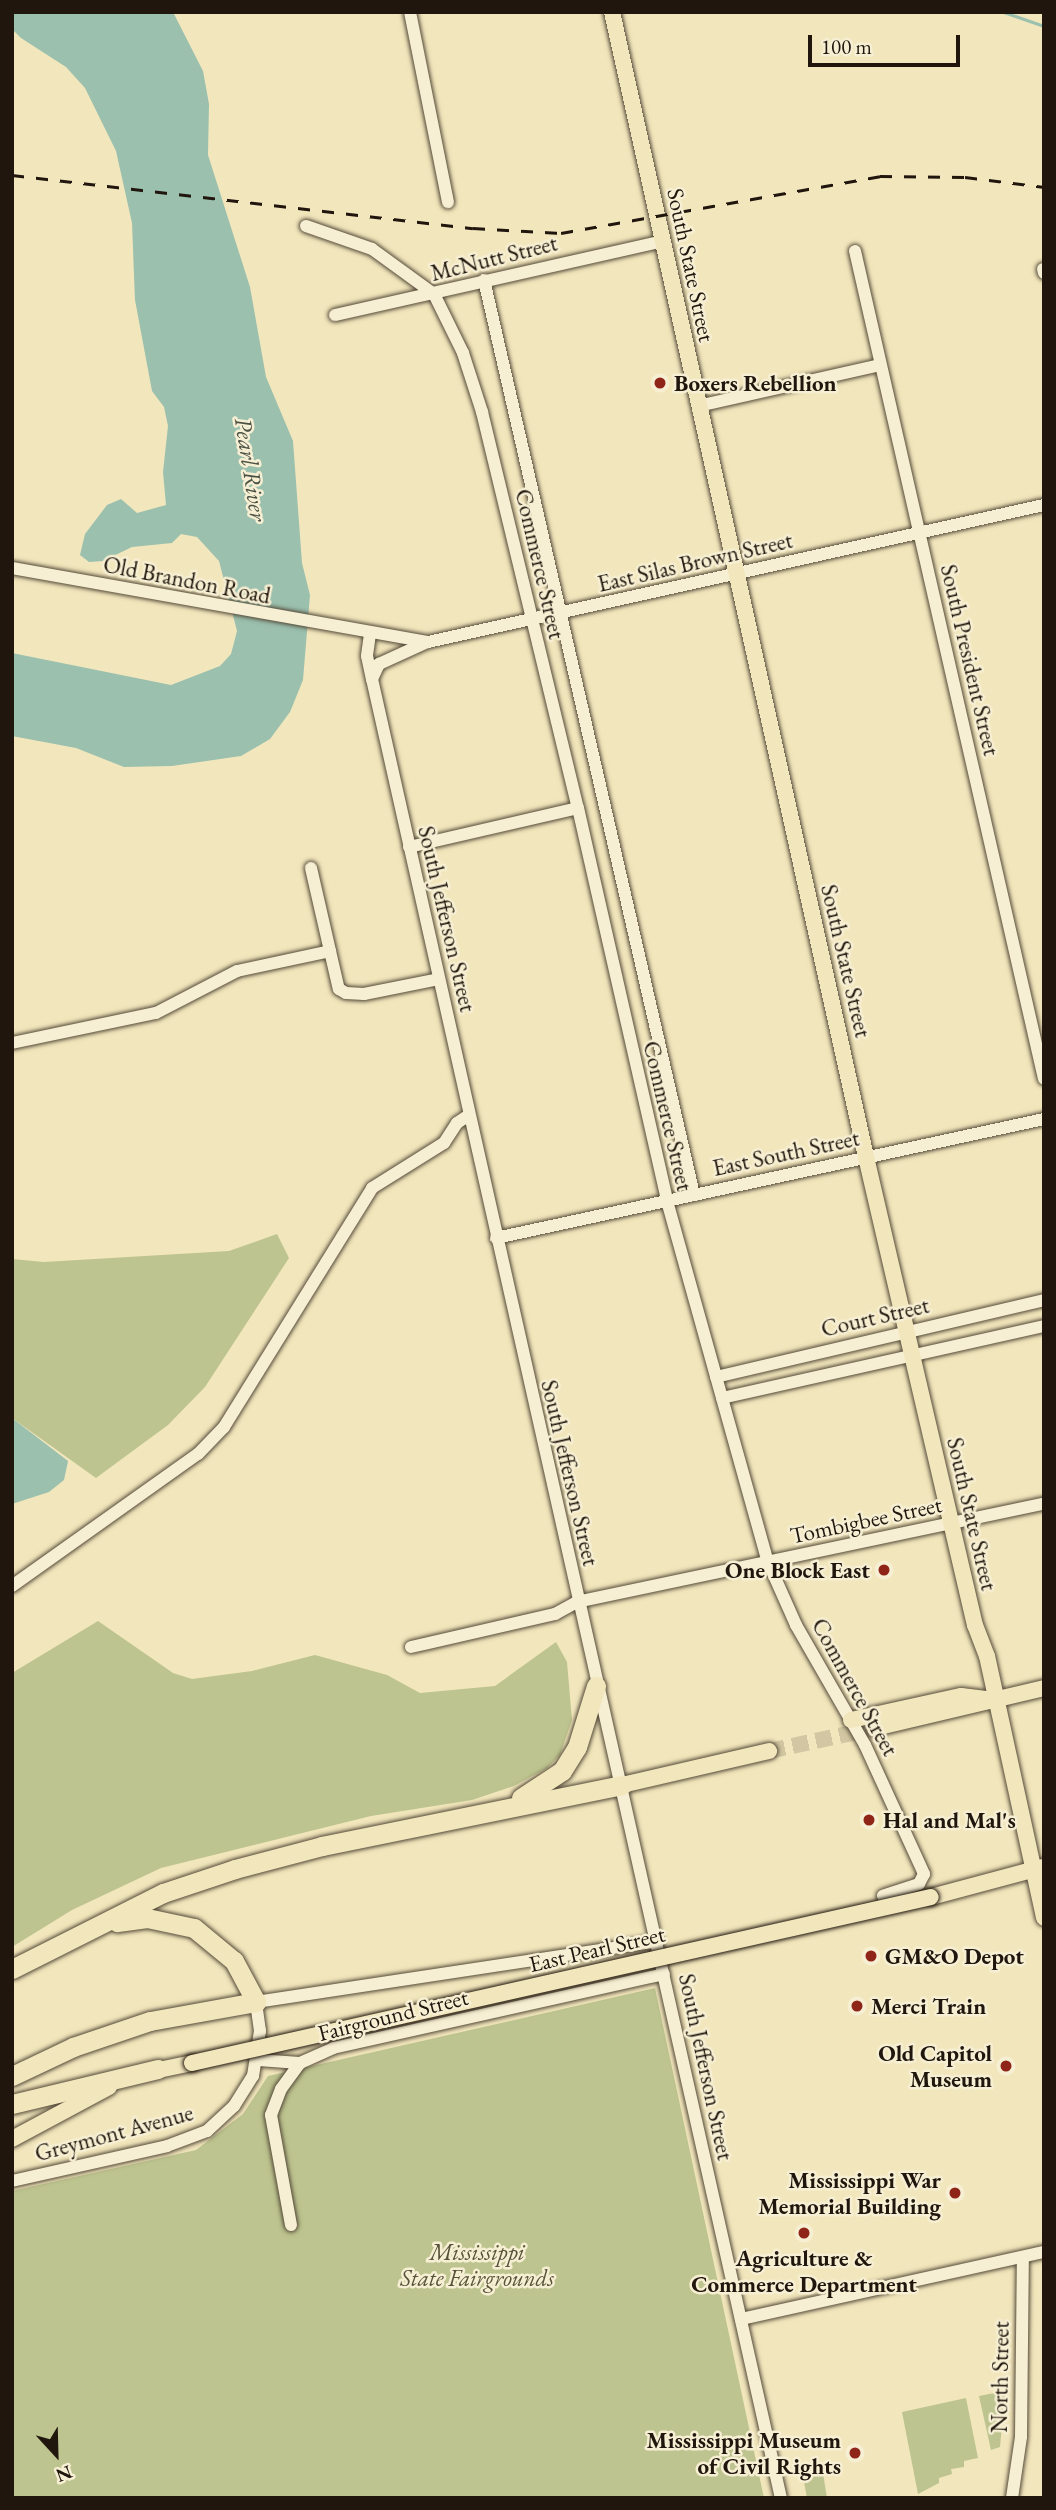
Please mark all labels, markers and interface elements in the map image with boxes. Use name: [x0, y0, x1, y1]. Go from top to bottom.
scale bar: [811, 21, 963, 65]
text: 100 m: [821, 33, 872, 60]
street label: South State Street: [661, 186, 721, 344]
street label: McNutt Street: [428, 229, 560, 287]
place label: Boxers Rebellion: [674, 369, 837, 397]
marker: Boxers Rebellion: [652, 375, 668, 391]
water label: Pearl River: [229, 415, 273, 523]
street label: Commerce Street: [509, 486, 571, 642]
street label: East Silas Brown Street: [595, 526, 795, 598]
street label: Old Brandon Road: [101, 550, 273, 610]
street label: South President Street: [935, 562, 1005, 758]
street label: South Jefferson Street: [412, 823, 482, 1015]
street label: South State Street: [815, 882, 877, 1040]
street label: Commerce Street: [637, 1038, 699, 1194]
street label: East South Street: [710, 1124, 862, 1182]
street label: Court Street: [818, 1291, 932, 1343]
street label: South Jefferson Street: [535, 1377, 605, 1569]
street label: South State Street: [941, 1435, 1003, 1593]
street label: Tombigbee Street: [788, 1490, 944, 1550]
place label: One Block East: [725, 1556, 870, 1584]
marker: One Block East: [876, 1562, 892, 1578]
street label: Commerce Street: [806, 1613, 904, 1761]
place label: Hal and Mal's: [883, 1806, 1016, 1834]
marker: Hal and Mal's: [861, 1812, 877, 1828]
street label: East Pearl Street: [526, 1920, 668, 1978]
place label: GM&O Depot: [885, 1942, 1024, 1970]
marker: GM&O Depot: [863, 1948, 879, 1964]
street label: South Jefferson Street: [673, 1971, 739, 2163]
street label: Fairground Street: [315, 1983, 471, 2047]
place label: Merci Train: [871, 1992, 986, 2020]
marker: Merci Train: [849, 1998, 865, 2014]
place label: Old Capitol Museum: [878, 2039, 992, 2093]
marker: Old Capitol Museum: [998, 2058, 1014, 2074]
street label: Greymont Avenue: [32, 2099, 196, 2167]
place label: Mississippi War Memorial Building: [758, 2166, 941, 2220]
marker: Mississippi War Memorial Building: [947, 2185, 963, 2201]
marker: Agriculture & Commerce Department: [796, 2225, 812, 2241]
park label: Mississippi State Fairgrounds: [400, 2238, 554, 2292]
place label: Agriculture & Commerce Department: [691, 2244, 917, 2298]
street label: North Street: [985, 2321, 1015, 2433]
north arrow: [21, 2419, 91, 2489]
place label: Mississippi Museum of Civil Rights: [647, 2426, 841, 2480]
marker: Mississippi Museum of Civil Rights: [847, 2445, 863, 2461]
text: N: [52, 2459, 76, 2488]

